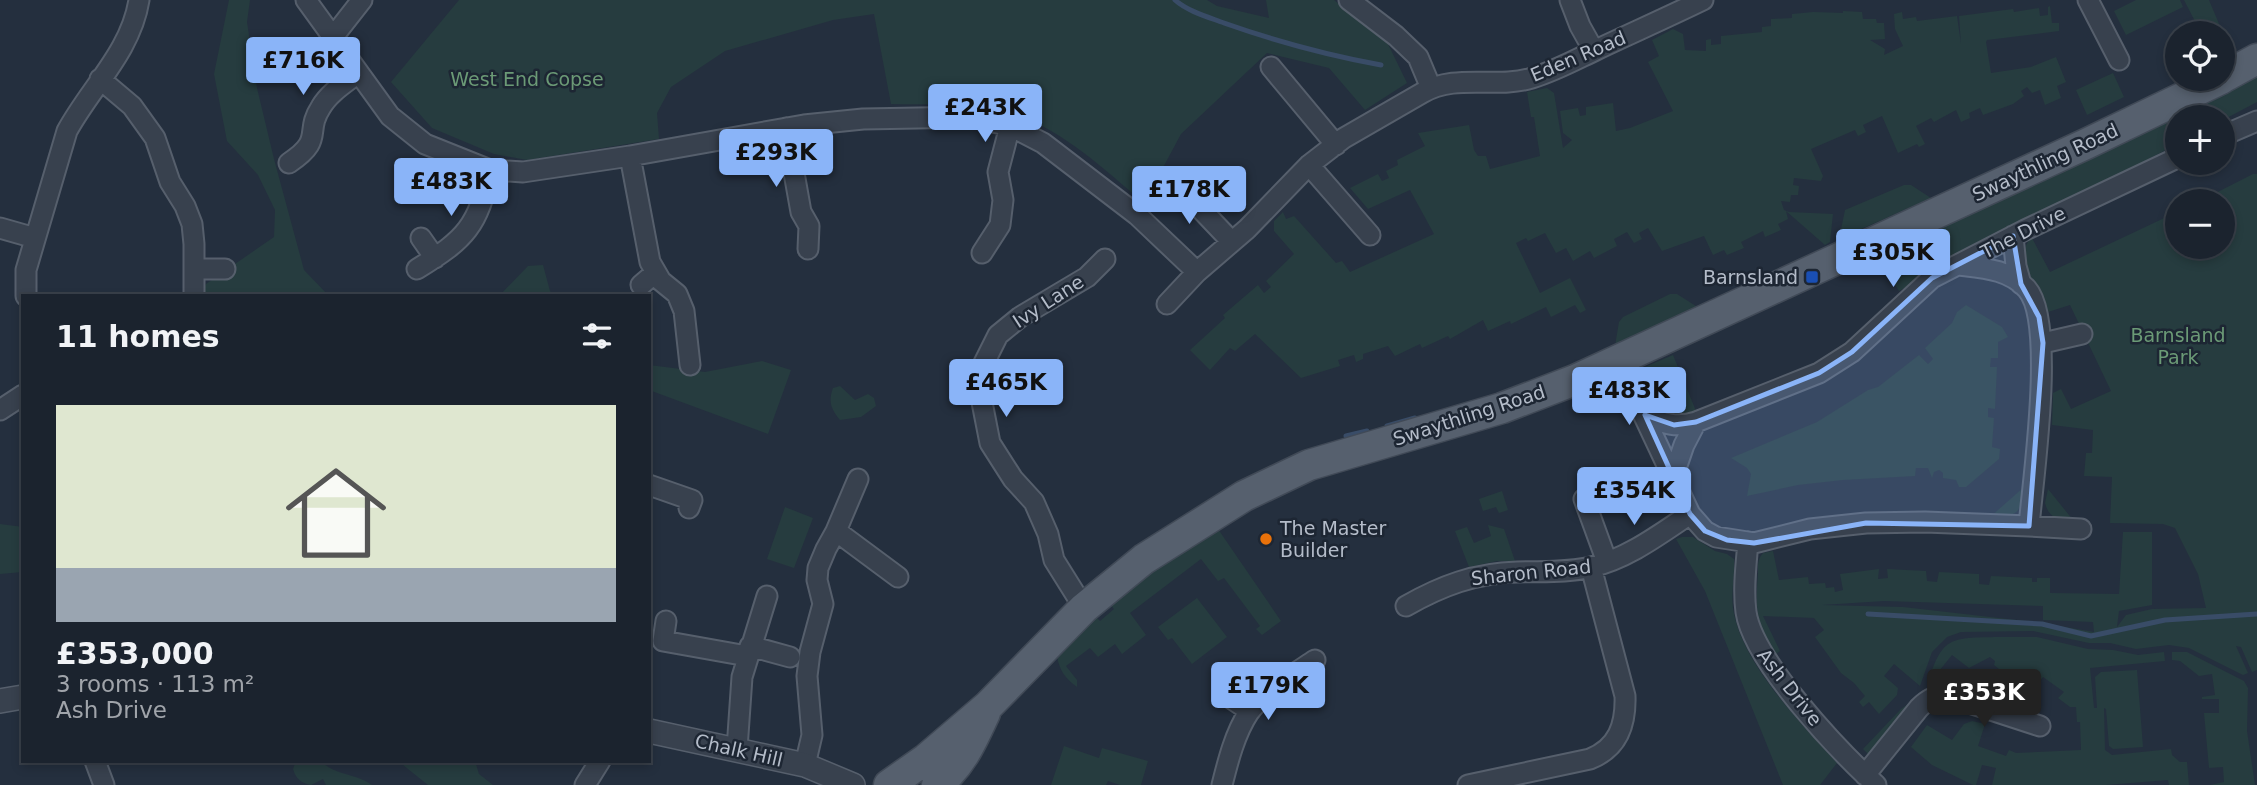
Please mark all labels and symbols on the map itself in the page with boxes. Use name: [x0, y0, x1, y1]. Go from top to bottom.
street label: Eden Road: [1527, 26, 1629, 86]
pin: £716K: [254, 38, 352, 97]
park label: West End Copse: [450, 68, 604, 90]
pin: £243K: [936, 85, 1034, 144]
street label: Swaythling Road: [1969, 119, 2121, 205]
pin: £293K: [727, 130, 825, 189]
pin: £483K: [402, 158, 500, 218]
pin: £178K: [1140, 166, 1238, 226]
street label: The Drive: [1976, 201, 2069, 263]
pin: £305K: [1844, 230, 1942, 289]
place label: Barnsland: [1703, 266, 1798, 288]
marker: Barnsland: [1804, 269, 1820, 285]
street label: Ivy Lane: [1008, 270, 1088, 332]
park label: Barnsland Park: [2130, 324, 2226, 368]
pin: £465K: [957, 360, 1055, 419]
pin: £483K: [1580, 368, 1678, 427]
street label: Swaythling Road: [1390, 380, 1548, 450]
pin: £354K: [1585, 468, 1683, 527]
place label: The Master Builder: [1279, 517, 1386, 561]
marker: The Master Builder: [1258, 531, 1274, 547]
street label: Sharon Road: [1470, 555, 1592, 589]
street label: Ash Drive: [1753, 644, 1827, 730]
pin: £179K: [1219, 662, 1317, 722]
pin: £353K: [1935, 670, 2033, 729]
street label: Chalk Hill: [693, 729, 785, 771]

